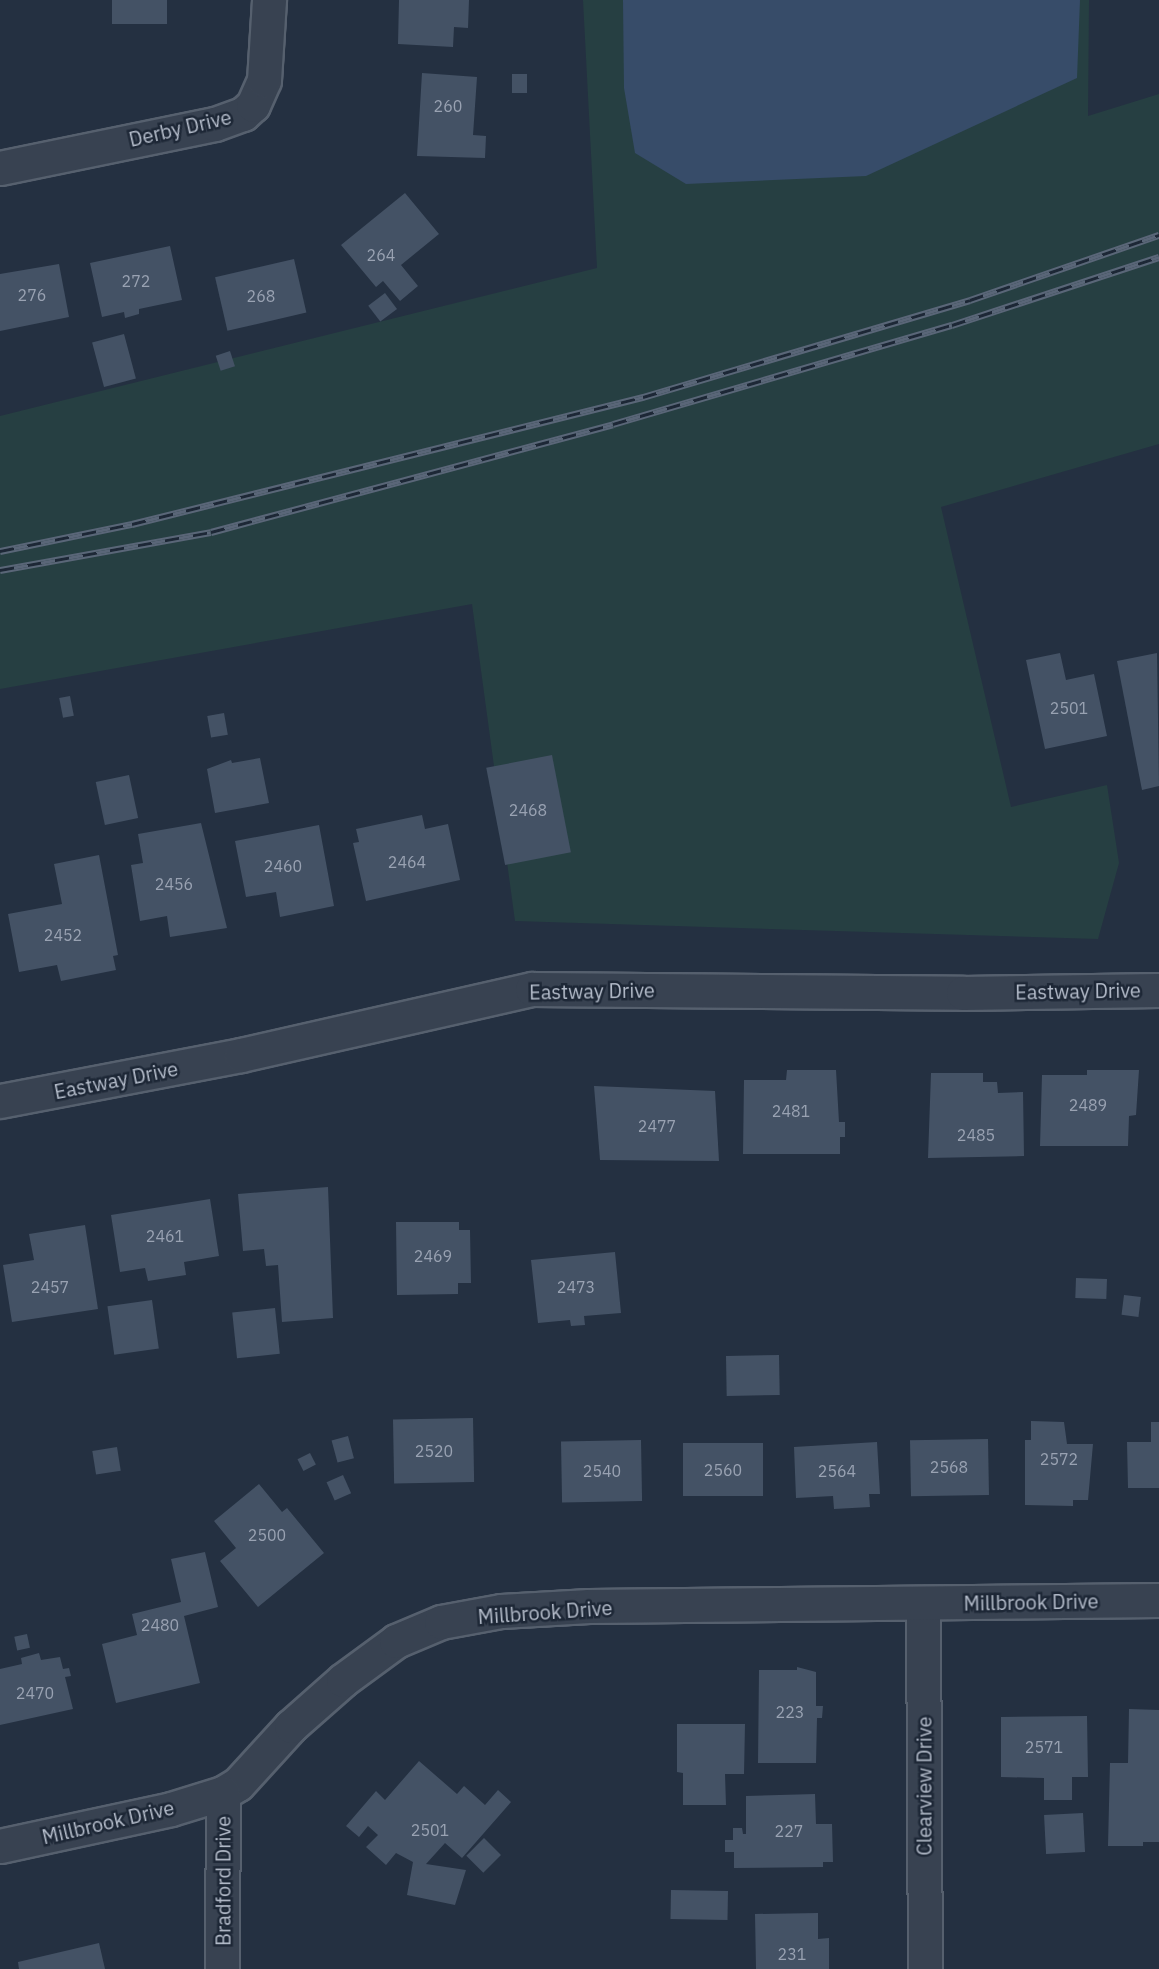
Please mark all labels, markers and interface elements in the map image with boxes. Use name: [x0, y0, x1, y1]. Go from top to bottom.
house number: 260: [434, 96, 462, 116]
street label: Derby Drive: [126, 105, 234, 151]
house number: 264: [367, 245, 395, 265]
house number: 272: [122, 271, 150, 291]
house number: 276: [18, 285, 46, 305]
house number: 268: [247, 286, 275, 306]
house number: 2501: [1050, 698, 1088, 718]
house number: 2468: [509, 800, 547, 820]
house number: 2464: [388, 852, 426, 872]
house number: 2460: [264, 856, 302, 876]
house number: 2456: [155, 874, 193, 894]
house number: 2452: [44, 925, 82, 945]
street label: Eastway Drive: [529, 978, 655, 1004]
street label: Eastway Drive: [1015, 978, 1141, 1004]
street label: Eastway Drive: [52, 1056, 180, 1104]
house number: 2489: [1069, 1095, 1107, 1115]
house number: 2481: [772, 1101, 810, 1121]
house number: 2477: [638, 1116, 676, 1136]
house number: 2485: [957, 1125, 995, 1145]
house number: 2461: [146, 1226, 184, 1246]
house number: 2469: [414, 1246, 452, 1266]
house number: 2457: [31, 1277, 69, 1297]
house number: 2473: [557, 1277, 595, 1297]
house number: 2520: [415, 1441, 453, 1461]
house number: 2572: [1040, 1449, 1078, 1469]
house number: 2568: [930, 1457, 968, 1477]
house number: 2560: [704, 1460, 742, 1480]
house number: 2540: [583, 1461, 621, 1481]
house number: 2564: [818, 1461, 856, 1481]
house number: 2500: [248, 1525, 286, 1545]
street label: Millbrook Drive: [963, 1589, 1099, 1615]
street label: Millbrook Drive: [477, 1595, 613, 1629]
house number: 2480: [141, 1615, 179, 1635]
house number: 2470: [16, 1683, 54, 1703]
house number: 223: [776, 1702, 804, 1722]
street label: Clearview Drive: [912, 1716, 936, 1856]
house number: 2571: [1025, 1737, 1063, 1757]
street label: Millbrook Drive: [40, 1795, 176, 1849]
street label: Bradford Drive: [211, 1816, 235, 1946]
house number: 2501: [411, 1820, 449, 1840]
house number: 227: [775, 1821, 803, 1841]
house number: 231: [778, 1944, 806, 1964]

